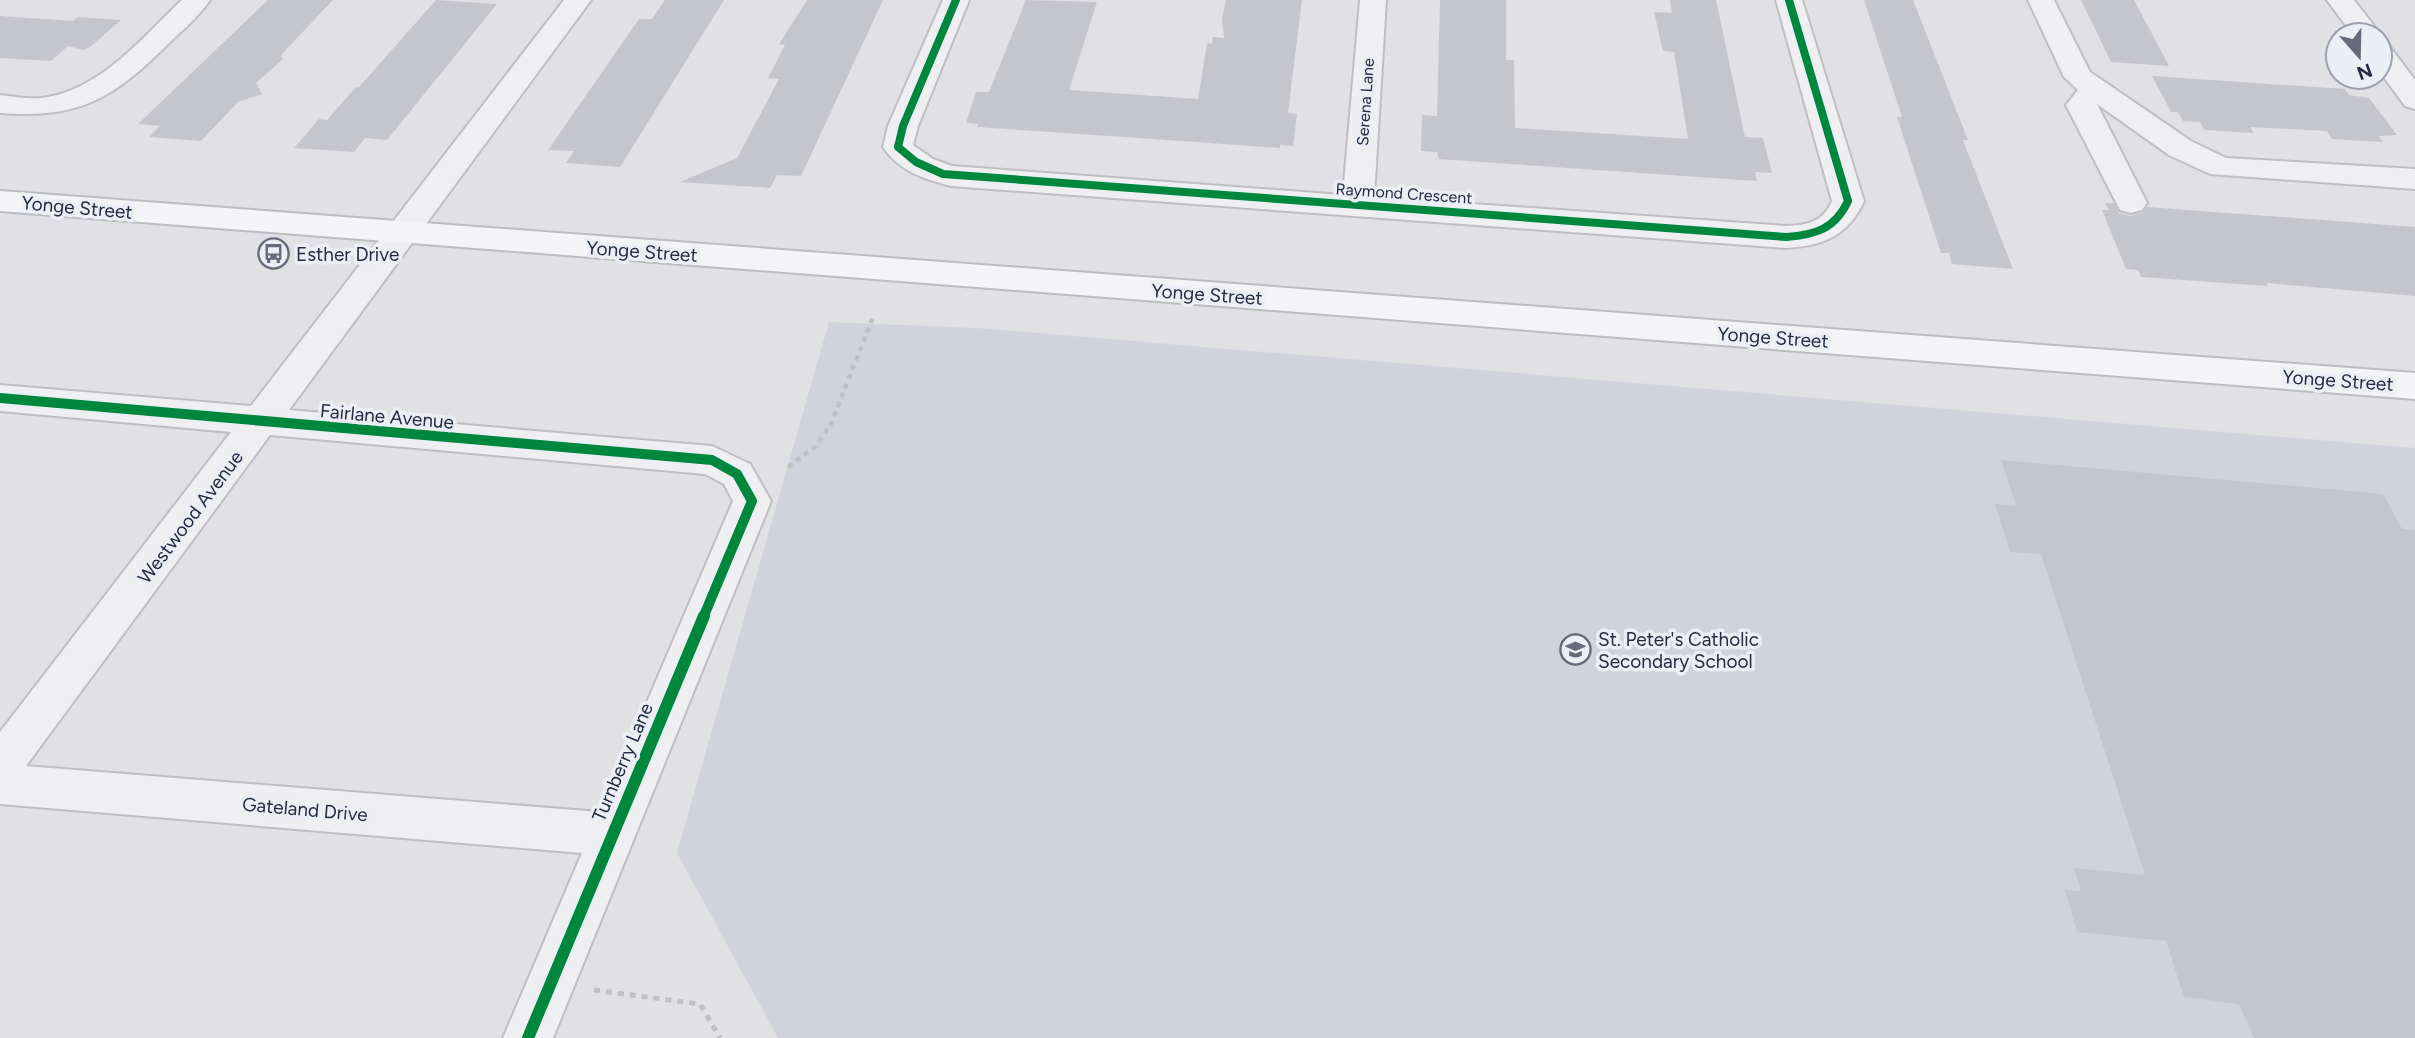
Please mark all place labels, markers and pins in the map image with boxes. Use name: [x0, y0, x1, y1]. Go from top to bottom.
bus stop icon: Esther Drive: [256, 237, 290, 271]
place label: Esther Drive: [296, 243, 399, 266]
place label: St. Peter's Catholic Secondary School: [1598, 628, 1759, 673]
school or university icon: St. Peter's Catholic Secondary School: [1558, 633, 1592, 667]

